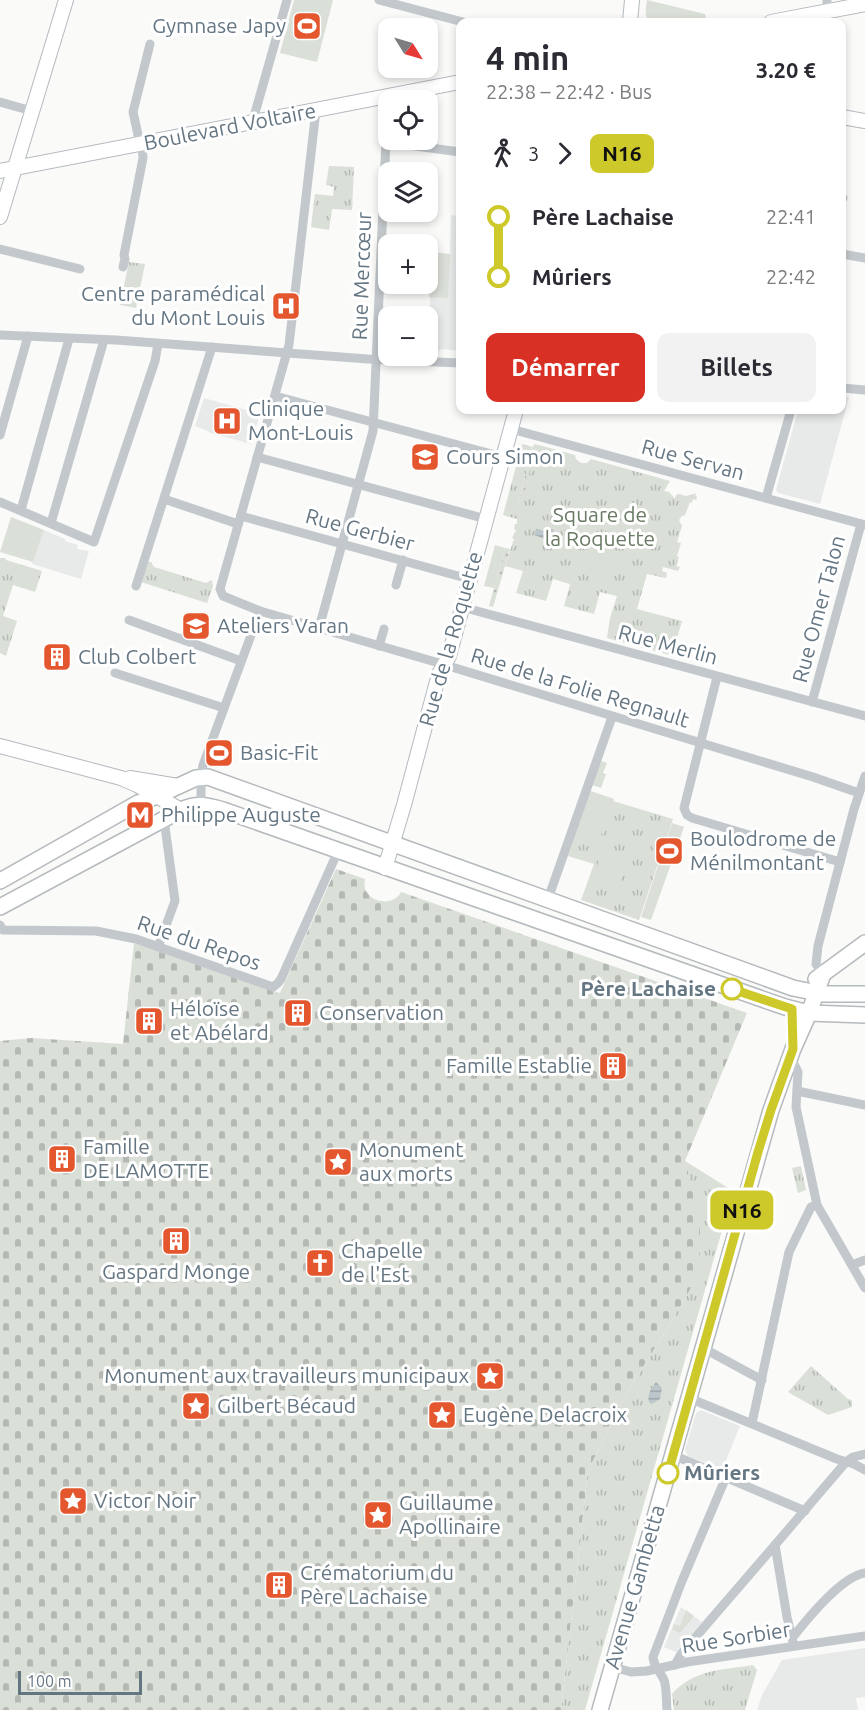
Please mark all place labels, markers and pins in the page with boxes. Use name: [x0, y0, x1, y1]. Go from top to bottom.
sports icon: Gymnase Japy: [291, 10, 323, 42]
place label: Gymnase Japy: [152, 13, 286, 37]
place label: Centre paramédical du Mont Louis: [81, 281, 265, 329]
hospital icon: Centre paramédical du Mont Louis: [270, 290, 302, 322]
place label: Clinique Mont-Louis: [248, 396, 353, 444]
hospital icon: Clinique Mont-Louis: [211, 405, 243, 437]
school or university icon: Cours Simon: [409, 441, 441, 473]
place label: Cours Simon: [446, 444, 564, 468]
school or university icon: Ateliers Varan: [180, 610, 212, 642]
place label: Ateliers Varan: [217, 613, 349, 637]
building icon: Club Colbert: [41, 641, 73, 673]
place label: Club Colbert: [78, 644, 196, 668]
sports icon: Basic-Fit: [203, 737, 235, 769]
place label: Basic-Fit: [240, 740, 318, 764]
metro station icon: Philippe Auguste: [124, 799, 156, 831]
place label: Philippe Auguste: [161, 802, 321, 826]
place label: Boulodrome de Ménilmontant: [690, 826, 836, 874]
sports icon: Boulodrome de Ménilmontant: [653, 835, 685, 867]
place label: Père Lachaise: [580, 976, 716, 1000]
marker: Père Lachaise: [721, 978, 743, 1000]
place label: Héloïse et Abélard: [170, 996, 269, 1044]
building icon: Conservation: [282, 997, 314, 1029]
place label: Conservation: [319, 1000, 444, 1024]
building icon: Héloïse et Abélard: [133, 1005, 165, 1037]
building icon: Famille Establie: [597, 1050, 629, 1082]
place label: Famille Establie: [446, 1053, 592, 1077]
place label: Famille DE LAMOTTE: [83, 1134, 209, 1182]
place label: Monument aux morts: [359, 1137, 463, 1185]
building icon: Famille DE LAMOTTE: [46, 1143, 78, 1175]
place icon: Monument aux morts: [322, 1146, 354, 1178]
building icon: Gaspard Monge: [160, 1225, 192, 1257]
place label: Chapelle de l'Est: [341, 1238, 423, 1286]
church icon: Chapelle de l'Est: [304, 1247, 336, 1279]
place label: Gaspard Monge: [102, 1259, 250, 1283]
place icon: Monument aux travailleurs municipaux: [474, 1360, 506, 1392]
place label: Monument aux travailleurs municipaux: [104, 1363, 469, 1387]
place icon: Gilbert Bécaud: [180, 1390, 212, 1422]
place label: Gilbert Bécaud: [217, 1393, 356, 1417]
place icon: Eugène Delacroix: [426, 1399, 458, 1431]
place label: Eugène Delacroix: [463, 1402, 628, 1426]
place label: Mûriers: [684, 1460, 760, 1484]
marker: Mûriers: [657, 1462, 679, 1484]
place icon: Victor Noir: [57, 1485, 89, 1517]
place label: Victor Noir: [94, 1488, 197, 1512]
place label: Guillaume Apollinaire: [399, 1490, 501, 1538]
place icon: Guillaume Apollinaire: [362, 1499, 394, 1531]
place label: Crématorium du Père Lachaise: [300, 1560, 454, 1608]
building icon: Crématorium du Père Lachaise: [263, 1569, 295, 1601]

